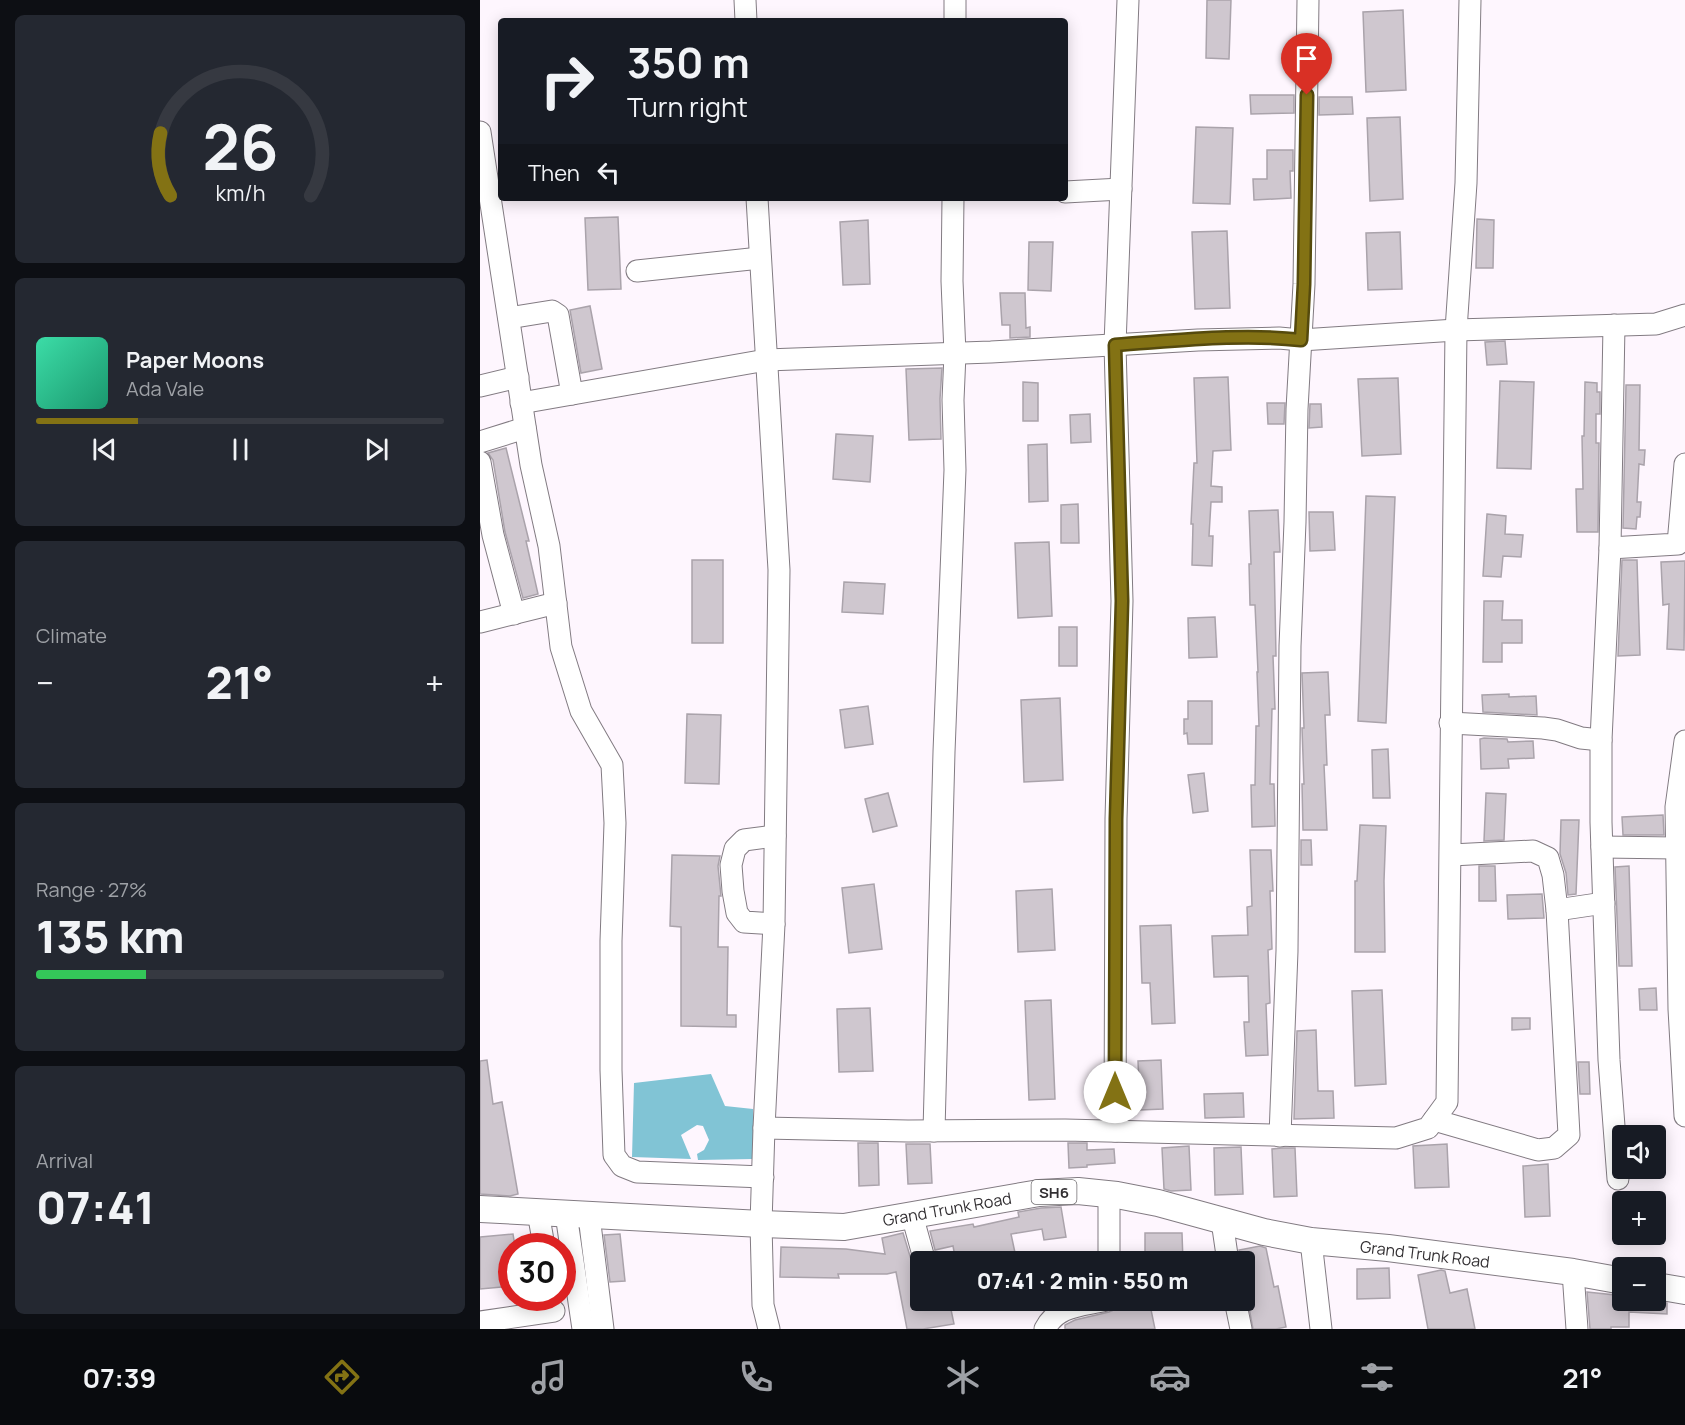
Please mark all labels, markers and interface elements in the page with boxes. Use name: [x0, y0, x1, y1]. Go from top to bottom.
text: 350 m: [627, 33, 750, 91]
pin: [1281, 33, 1332, 95]
icon: right: [528, 42, 606, 120]
icon: arrive: [1290, 42, 1323, 75]
text: Turn right: [627, 88, 748, 125]
text: 26: [202, 103, 278, 189]
icon: left: [592, 156, 625, 189]
text: Then: [528, 158, 580, 188]
text: km/h: [215, 178, 265, 207]
text: Paper Moons: [126, 345, 264, 375]
text: Ada Vale: [126, 375, 204, 402]
icon: previous: [88, 433, 121, 466]
icon: pause: [224, 433, 257, 466]
icon: next: [360, 433, 393, 466]
text: Climate: [36, 622, 107, 649]
text: 21°: [205, 651, 273, 713]
text: −: [36, 660, 54, 705]
text: +: [425, 660, 444, 705]
text: Range · 27%: [36, 876, 147, 903]
text: 135 km: [36, 905, 185, 967]
position arrow: [1083, 1060, 1147, 1124]
map controls: [1612, 1125, 1666, 1311]
button: sound: [1612, 1125, 1666, 1179]
text: Arrival: [36, 1147, 93, 1174]
text: 07:41: [36, 1176, 155, 1238]
road number: SH6: [1032, 1180, 1076, 1204]
street label: Grand Trunk Road: [881, 1187, 1013, 1231]
button: +: [1612, 1191, 1666, 1245]
speed limit sign: 30: [498, 1233, 576, 1311]
street label: Grand Trunk Road: [1359, 1235, 1491, 1273]
button: −: [1612, 1257, 1666, 1311]
text: 07:41 · 2 min · 550 m: [977, 1266, 1188, 1296]
icon: directions: [321, 1356, 363, 1398]
icon: music: [528, 1356, 570, 1398]
icon: phone: [735, 1356, 777, 1398]
icon: climate: [942, 1356, 984, 1398]
icon: car: [1149, 1356, 1191, 1398]
icon: filters: [1356, 1356, 1398, 1398]
text: 07:39: [82, 1359, 156, 1396]
text: 21°: [1562, 1359, 1603, 1396]

